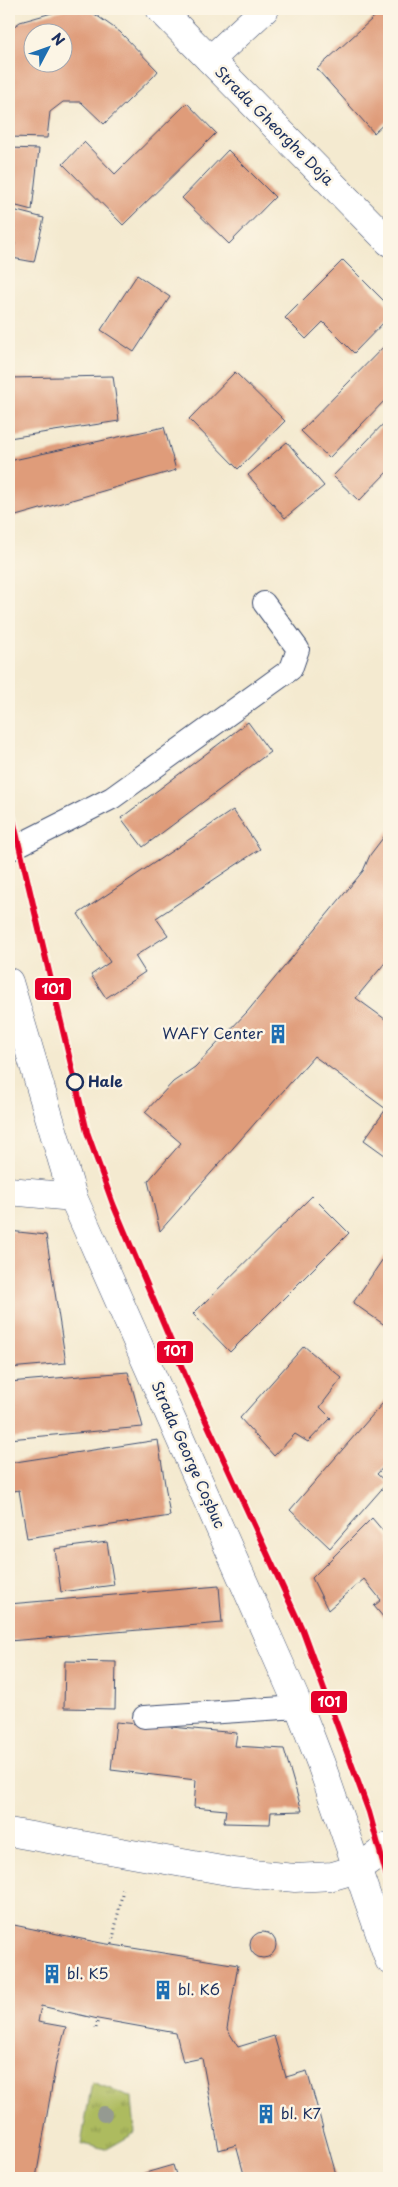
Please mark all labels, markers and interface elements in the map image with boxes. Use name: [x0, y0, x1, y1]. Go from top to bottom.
north arrow: [22, 22, 72, 72]
text: N: [47, 28, 70, 50]
street label: Strada Gheorghe Doja: [210, 60, 340, 190]
line badge: 101: [34, 977, 72, 1001]
text: 101: [42, 978, 65, 999]
place label: WAFY Center: [162, 1021, 263, 1044]
building icon: WAFY Center: [267, 1023, 289, 1045]
place label: Hale: [88, 1069, 123, 1092]
marker: Hale: [66, 1073, 84, 1091]
line badge: 101: [156, 1340, 194, 1364]
text: 101: [164, 1340, 187, 1361]
street label: Strada George Coșbuc: [146, 1377, 232, 1532]
line badge: 101: [310, 1690, 348, 1714]
text: 101: [318, 1691, 341, 1712]
place label: bl. K5: [67, 1961, 109, 1984]
building icon: bl. K5: [41, 1963, 63, 1985]
place label: bl. K6: [178, 1977, 220, 2000]
building icon: bl. K6: [152, 1979, 174, 2001]
place label: bl. K7: [281, 2101, 322, 2124]
building icon: bl. K7: [255, 2103, 277, 2125]

